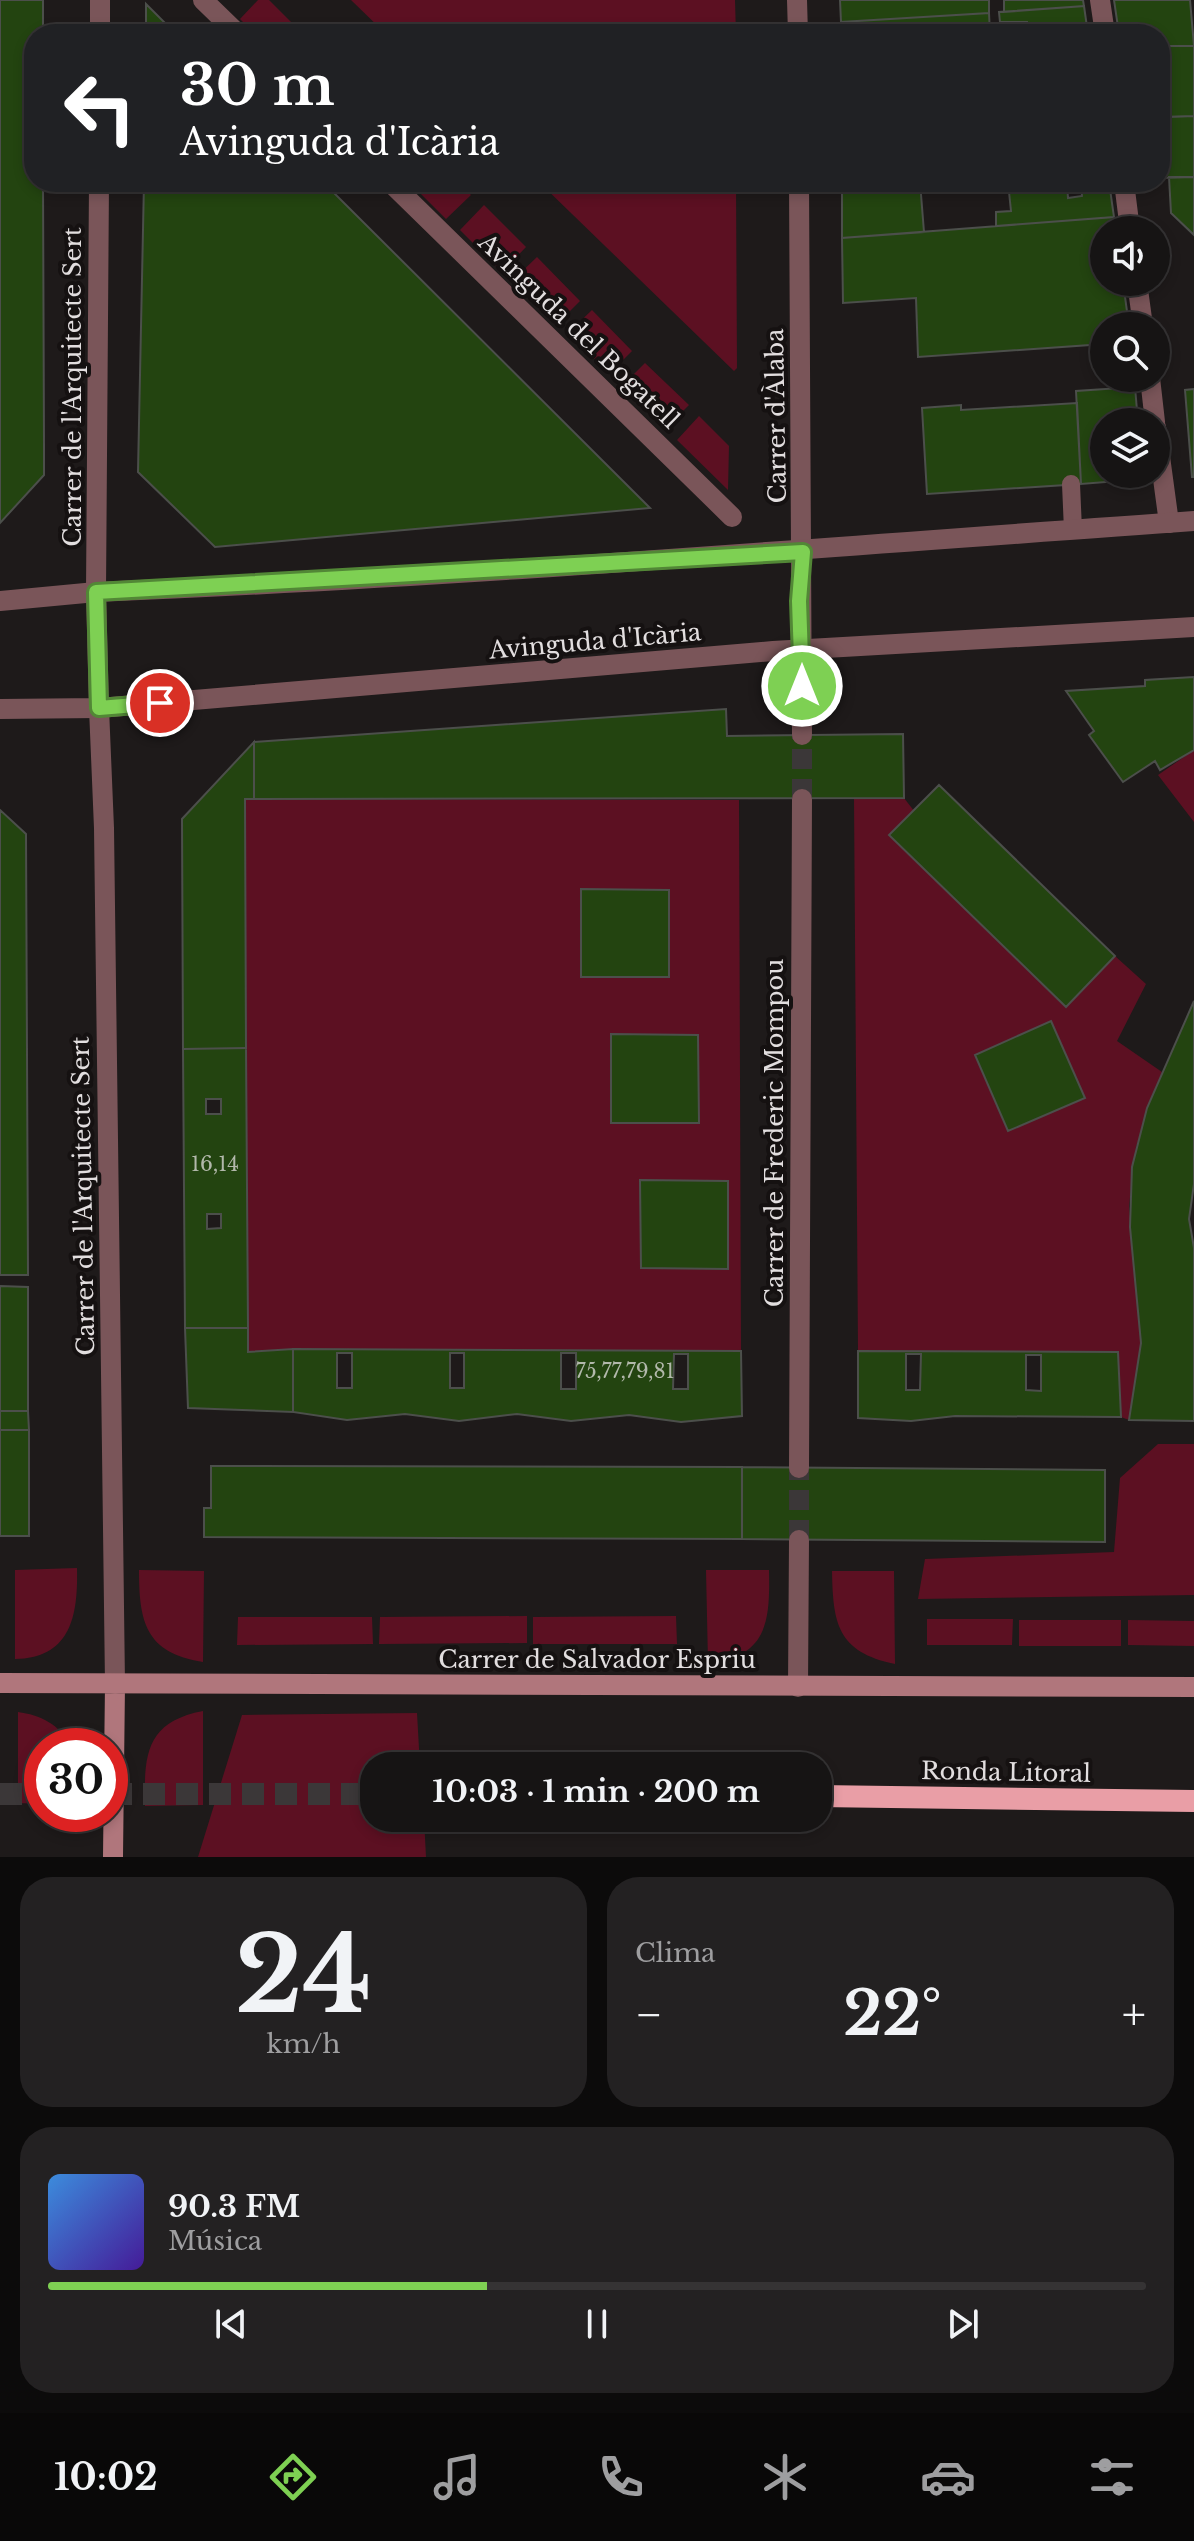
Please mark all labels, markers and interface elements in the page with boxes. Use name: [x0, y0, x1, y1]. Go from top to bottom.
text: 30 m: [180, 51, 335, 120]
icon: left: [48, 56, 152, 160]
text: Avinguda d'Icària: [180, 120, 499, 165]
map controls: [1090, 216, 1170, 488]
button: sound: [1090, 216, 1170, 296]
street label: Carrer de l'Arquitecte Sert: [58, 227, 87, 547]
street label: Avinguda del Bogatell: [472, 227, 686, 435]
button: search: [1090, 312, 1170, 392]
street label: Carrer d'Àlaba: [760, 328, 792, 504]
button: layers: [1090, 408, 1170, 488]
street label: Avinguda d'Icària: [487, 617, 703, 665]
position arrow: [760, 644, 844, 728]
pin: [126, 669, 194, 737]
icon: arrive: [138, 681, 182, 725]
street label: Carrer de Frederic Mompou: [760, 959, 789, 1307]
street label: Carrer de l'Arquitecte Sert: [66, 1036, 100, 1356]
house number: 16,14: [191, 1152, 239, 1176]
house number: 75,77,79,81: [575, 1359, 675, 1383]
street label: Carrer de Salvador Espriu: [438, 1645, 756, 1674]
speed limit sign: 30: [24, 1728, 128, 1832]
street label: Ronda Litoral: [921, 1756, 1091, 1788]
text: 10:03 · 1 min · 200 m: [432, 1773, 760, 1810]
text: 24: [235, 1911, 372, 2040]
text: Clima: [635, 1937, 715, 1969]
text: 22°: [843, 1977, 941, 2051]
text: −: [635, 1987, 663, 2042]
text: +: [1122, 1987, 1146, 2042]
text: km/h: [267, 2028, 340, 2060]
text: 90.3 FM: [168, 2188, 300, 2225]
text: Música: [168, 2225, 262, 2257]
icon: previous: [209, 2302, 253, 2346]
icon: pause: [575, 2302, 619, 2346]
icon: next: [941, 2302, 985, 2346]
icon: directions: [265, 2449, 321, 2505]
icon: music: [429, 2449, 485, 2505]
icon: phone: [593, 2449, 649, 2505]
icon: climate: [757, 2449, 813, 2505]
icon: car: [920, 2449, 976, 2505]
icon: filters: [1084, 2449, 1140, 2505]
text: 10:02: [54, 2455, 158, 2500]

